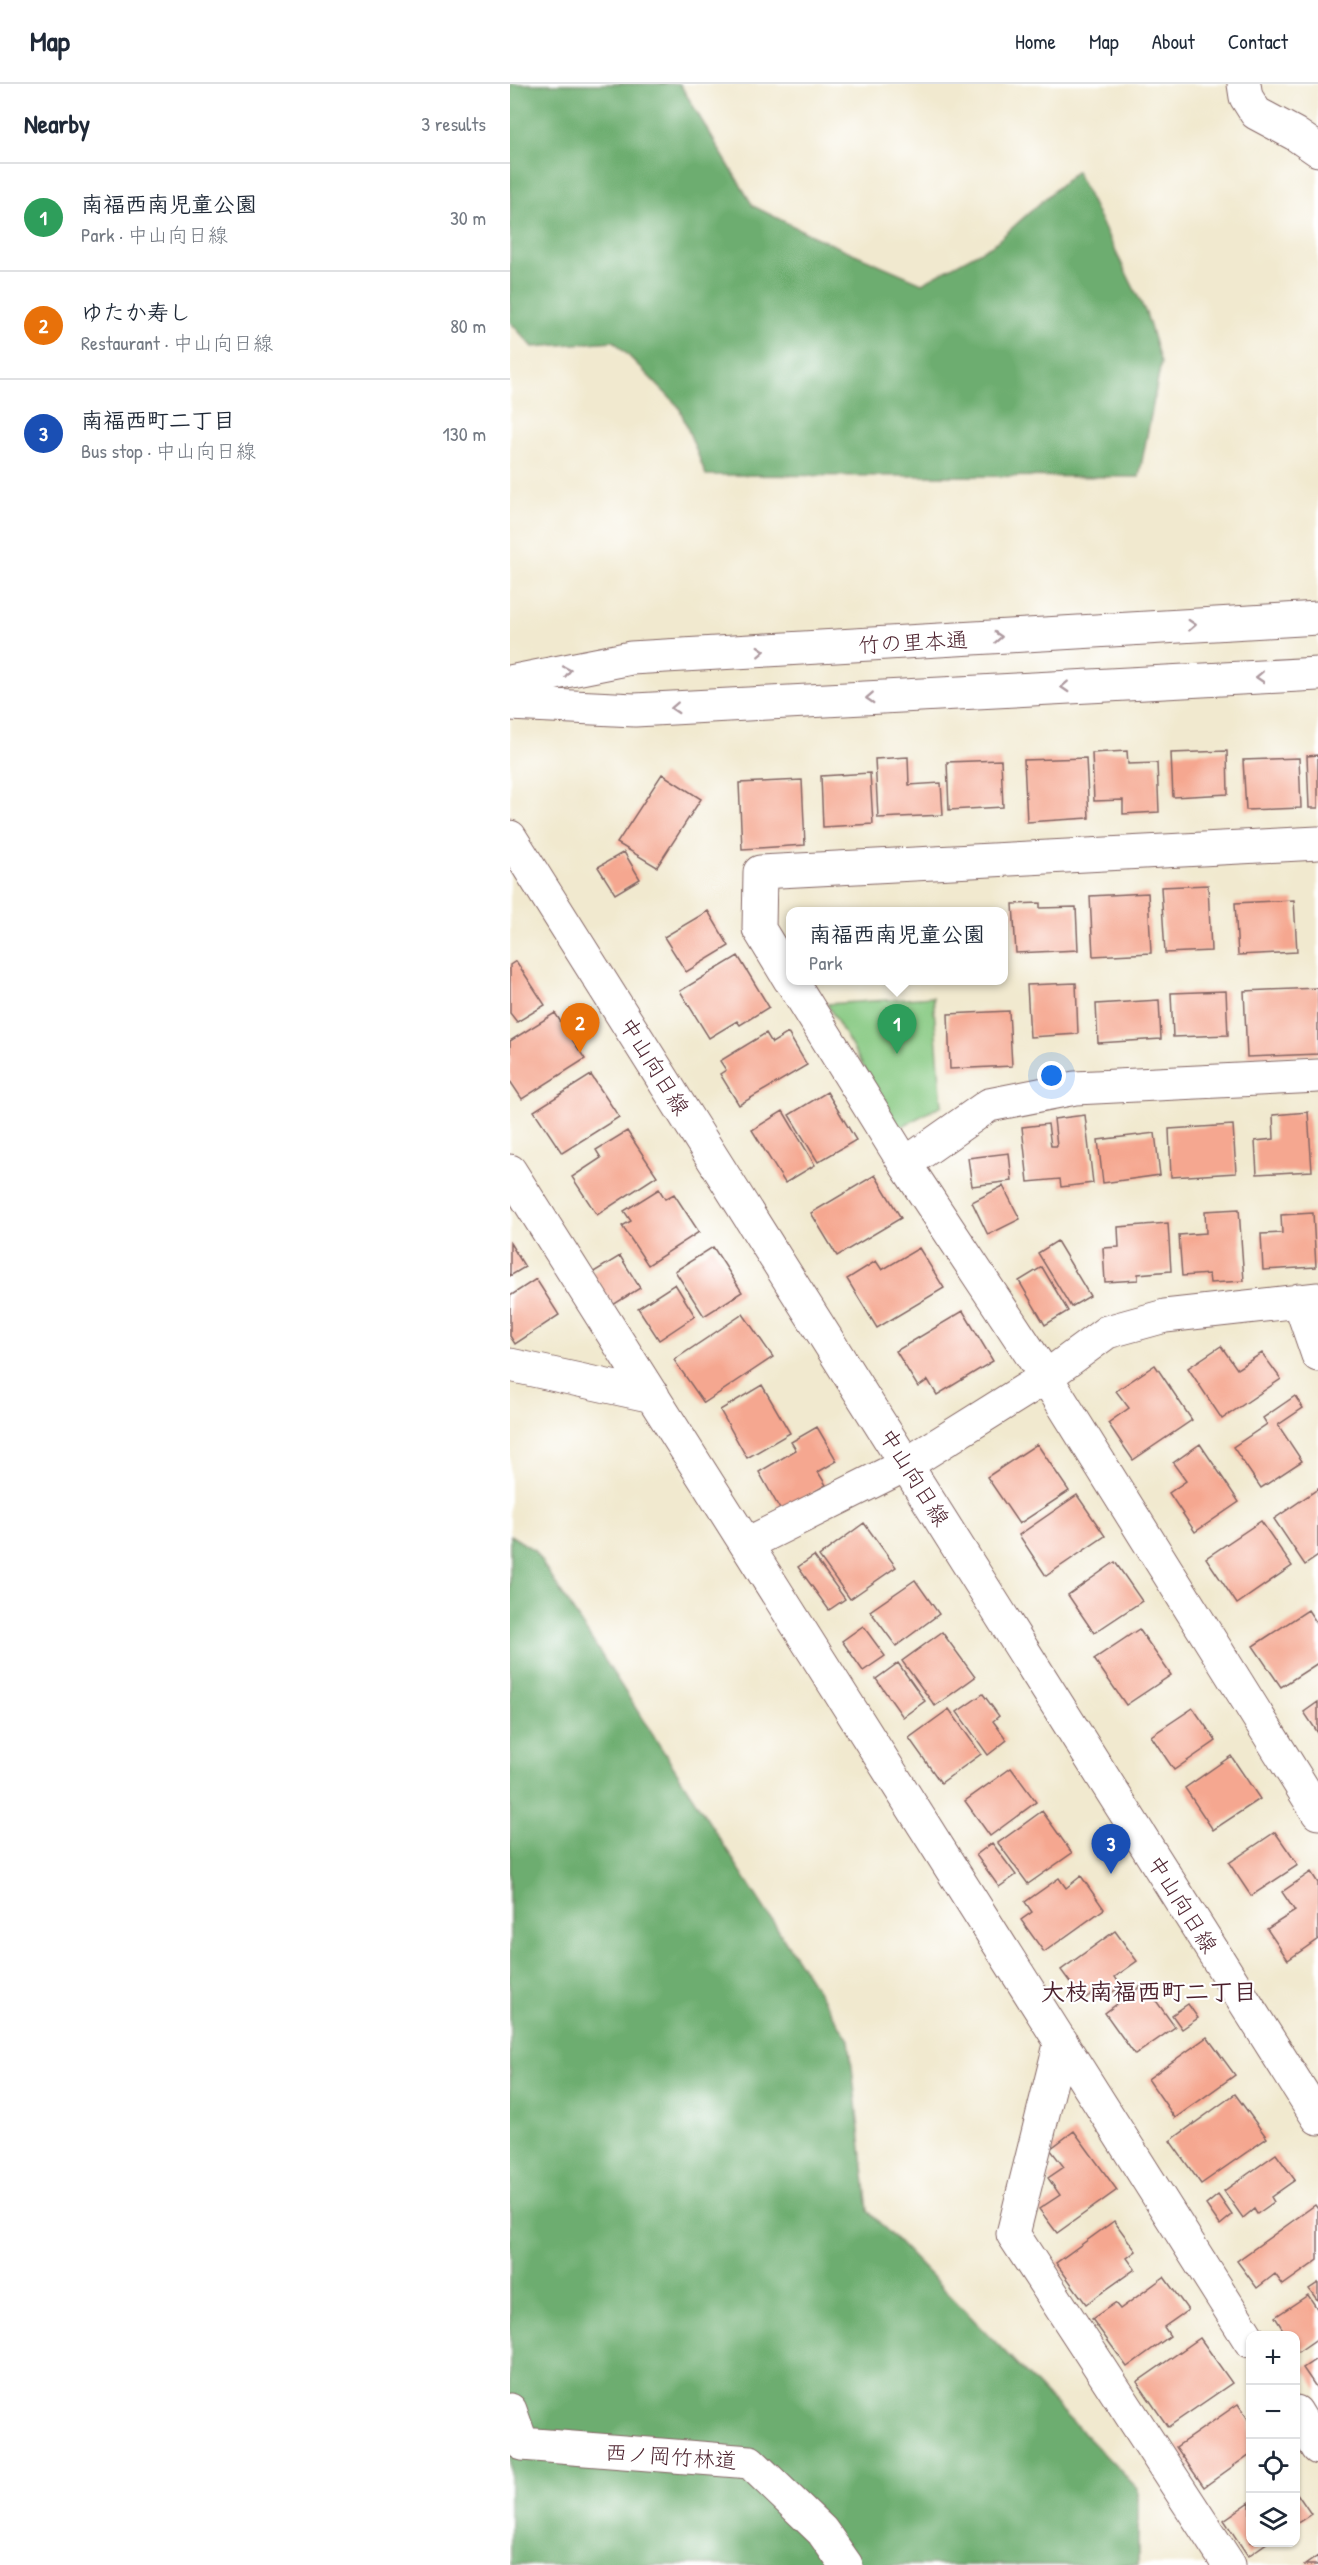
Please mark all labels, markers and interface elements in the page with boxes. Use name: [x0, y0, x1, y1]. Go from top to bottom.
text: Map: [30, 22, 70, 60]
text: Home: [1015, 27, 1056, 56]
text: Map: [1089, 27, 1119, 56]
text: About: [1152, 27, 1195, 56]
text: Contact: [1228, 27, 1288, 56]
text: Nearby: [24, 106, 90, 141]
text: 3 results: [421, 110, 486, 137]
text: 南福西南児童公園: [81, 189, 257, 219]
text: 1: [40, 204, 47, 231]
text: 30 m: [450, 204, 486, 231]
text: Park · 中山向日線: [81, 221, 228, 248]
text: ゆたか寿し: [81, 297, 191, 327]
text: 2: [39, 312, 48, 339]
text: 80 m: [450, 312, 486, 339]
text: Restaurant · 中山向日線: [81, 329, 273, 356]
text: 南福西町二丁目: [81, 405, 235, 435]
text: 3: [39, 420, 48, 447]
text: 130 m: [443, 420, 486, 447]
text: Bus stop · 中山向日線: [81, 437, 256, 464]
one-way arrow: [1188, 619, 1197, 632]
street label: 竹の里本通: [857, 624, 969, 660]
one-way arrow: [993, 630, 1002, 643]
one-way arrow: [756, 644, 765, 657]
one-way arrow: [562, 665, 572, 678]
one-way arrow: [1255, 671, 1264, 684]
one-way arrow: [1060, 681, 1069, 694]
one-way arrow: [866, 691, 875, 704]
one-way arrow: [671, 701, 680, 714]
popup: [786, 907, 1008, 985]
text: 南福西南児童公園: [809, 919, 985, 949]
text: Park: [809, 949, 842, 976]
pin: 2: [560, 1004, 600, 1053]
pin: 1: [878, 1004, 916, 1054]
street label: 中山向日線: [613, 1011, 697, 1121]
your location: [1037, 1061, 1066, 1090]
street label: 中山向日線: [873, 1422, 957, 1532]
pin: 3: [1092, 1824, 1130, 1874]
street label: 中山向日線: [1141, 1849, 1225, 1959]
district label: 大枝南福西町二丁目: [1041, 1975, 1257, 2007]
map controls: [1246, 2331, 1300, 2547]
button: +: [1246, 2331, 1300, 2385]
button: −: [1246, 2385, 1300, 2439]
street label: 西ノ岡竹林道: [604, 2436, 738, 2476]
button: locate: [1246, 2439, 1300, 2493]
button: layers: [1246, 2493, 1300, 2547]

